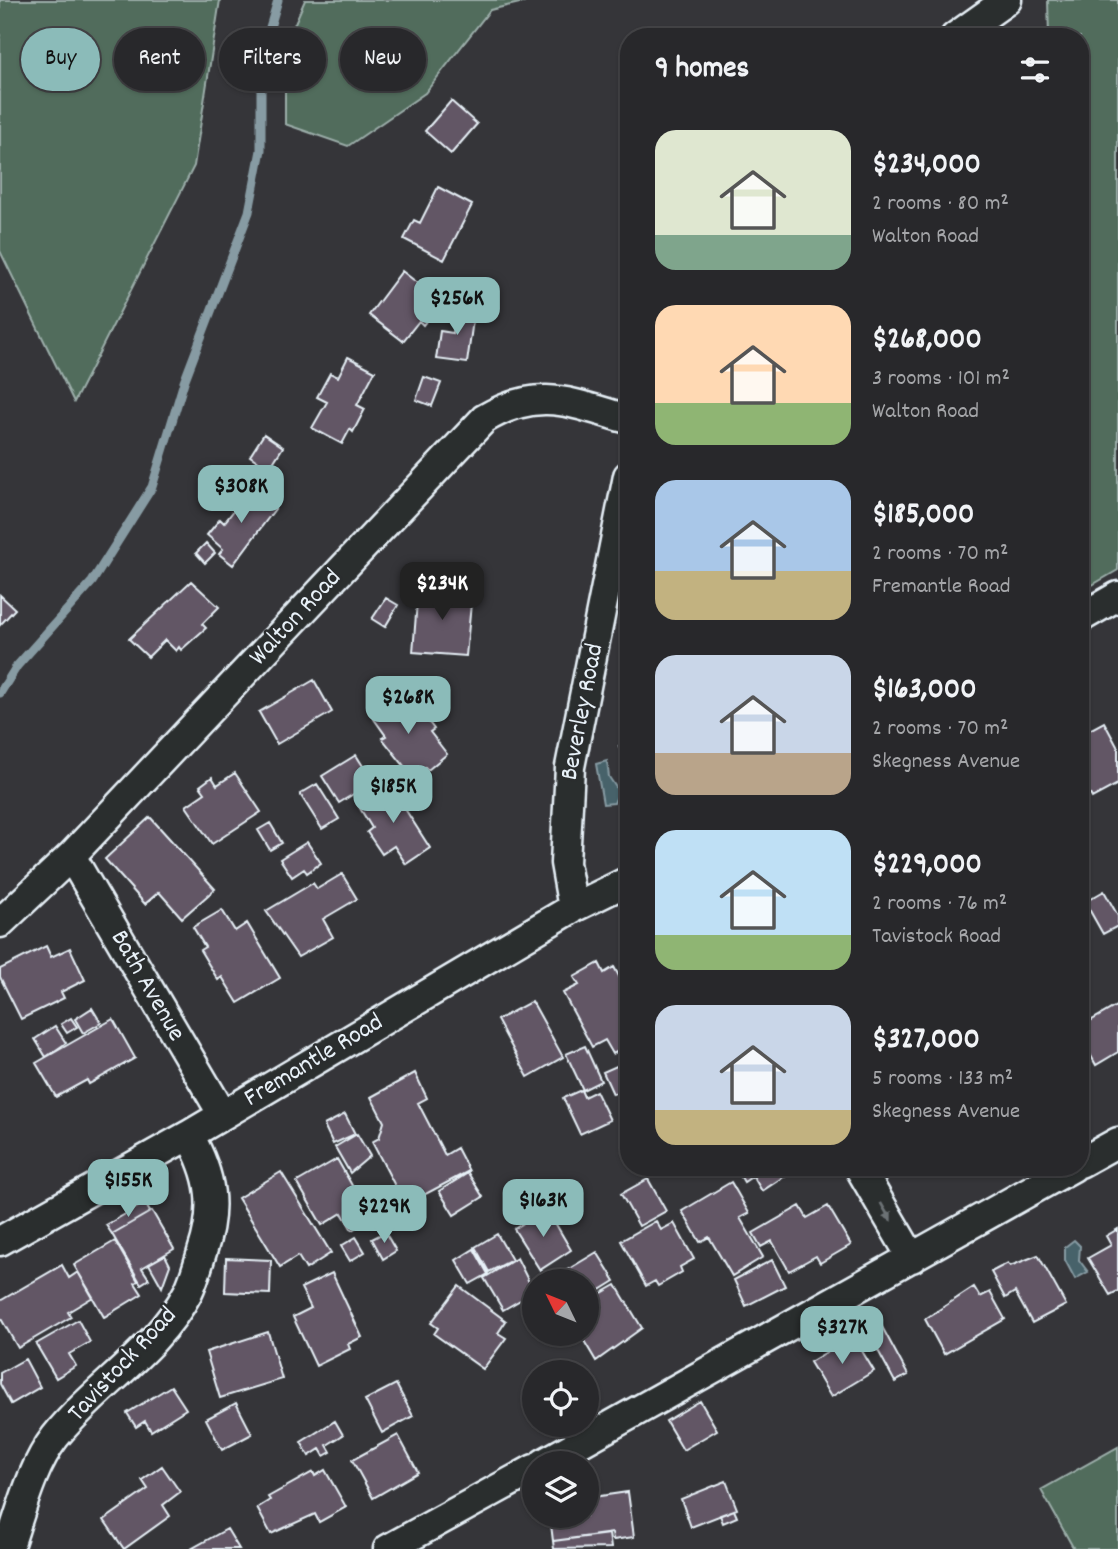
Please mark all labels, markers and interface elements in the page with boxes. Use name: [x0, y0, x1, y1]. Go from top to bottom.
chip: Buy: [21, 28, 100, 91]
chip: Rent: [114, 28, 205, 91]
chip: Filters: [219, 28, 326, 91]
chip: New: [340, 28, 426, 91]
text: 9 homes: [655, 49, 749, 92]
icon: filters: [1016, 51, 1054, 89]
text: $234,000: [872, 145, 981, 188]
icon: home: [711, 158, 795, 242]
text: 2 rooms · 80 m²: [872, 188, 1009, 221]
text: Walton Road: [872, 221, 979, 254]
pin: $256K: [408, 278, 506, 337]
text: $256K: [430, 283, 484, 316]
text: $268,000: [872, 320, 982, 363]
icon: home: [711, 333, 795, 417]
text: 3 rooms · 101 m²: [872, 363, 1010, 396]
text: Walton Road: [872, 396, 979, 429]
pin: $308K: [192, 466, 290, 525]
text: $308K: [214, 471, 268, 504]
text: $185,000: [872, 495, 974, 538]
icon: home: [711, 508, 795, 592]
text: 2 rooms · 70 m²: [872, 538, 1008, 571]
street label: Walton Road: [241, 561, 351, 675]
pin: $234K: [393, 562, 491, 622]
text: $234K: [416, 568, 468, 601]
text: Fremantle Road: [872, 571, 1010, 604]
street label: Beverley Road: [552, 641, 614, 783]
text: $163,000: [872, 670, 977, 713]
pin: $268K: [359, 676, 457, 736]
text: $268K: [382, 682, 434, 715]
icon: home: [711, 683, 795, 767]
text: 2 rooms · 70 m²: [872, 713, 1008, 746]
text: Skegness Avenue: [872, 746, 1020, 779]
pin: $185K: [344, 766, 442, 825]
text: $185K: [369, 771, 417, 804]
text: $229,000: [872, 845, 982, 888]
icon: home: [711, 858, 795, 942]
text: 2 rooms · 76 m²: [872, 888, 1007, 921]
text: Tavistock Road: [872, 921, 1001, 954]
street label: Bath Avenue: [100, 923, 194, 1049]
street label: Fremantle Road: [237, 1005, 391, 1117]
text: $327,000: [872, 1020, 980, 1063]
icon: home: [711, 1033, 795, 1117]
text: 5 rooms · 133 m²: [872, 1063, 1013, 1096]
text: Skegness Avenue: [872, 1096, 1020, 1129]
pin: $155K: [79, 1160, 177, 1219]
text: $155K: [104, 1165, 152, 1198]
pin: $163K: [494, 1180, 592, 1239]
text: $163K: [519, 1185, 567, 1218]
pin: $229K: [335, 1186, 433, 1245]
text: $229K: [358, 1191, 410, 1224]
one-way arrow: [880, 1203, 892, 1222]
north arrow: [522, 1269, 598, 1346]
map controls: [522, 1269, 599, 1528]
street label: Tavistock Road: [60, 1299, 186, 1431]
pin: $327K: [793, 1306, 891, 1366]
text: $327K: [816, 1312, 868, 1345]
button: locate: [522, 1360, 599, 1437]
button: layers: [522, 1451, 599, 1528]

